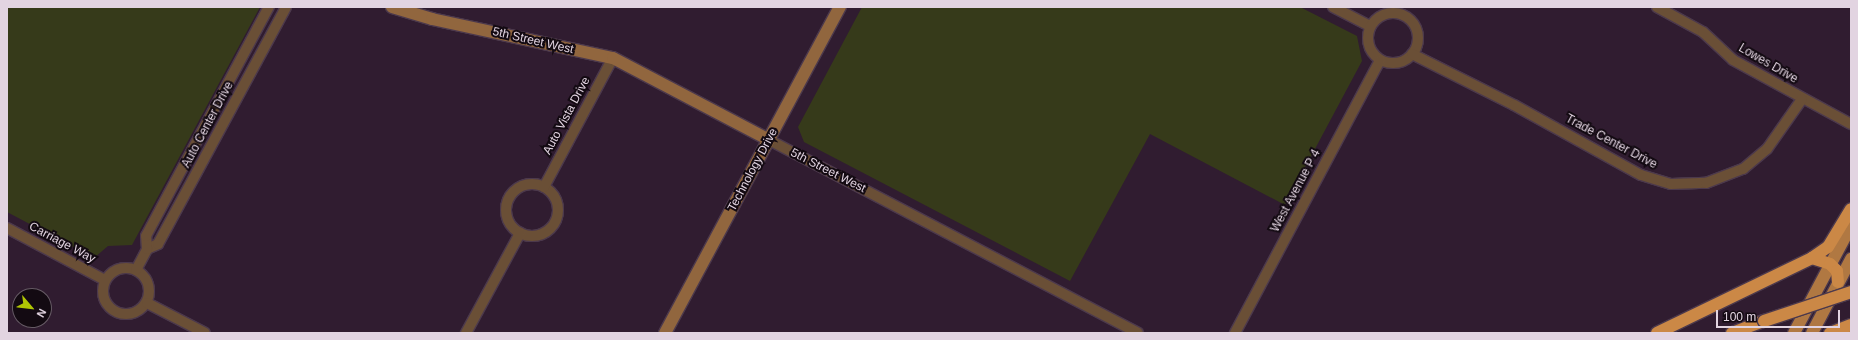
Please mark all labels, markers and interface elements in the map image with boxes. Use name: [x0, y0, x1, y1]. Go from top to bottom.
street label: 5th Street West: [491, 25, 575, 57]
street label: Lowes Drive: [1736, 41, 1800, 87]
street label: Auto Vista Drive: [540, 75, 594, 157]
street label: Auto Center Drive: [179, 80, 237, 170]
street label: Trade Center Drive: [1563, 112, 1659, 172]
street label: Technology Drive: [725, 126, 781, 214]
street label: 5th Street West: [788, 146, 868, 196]
street label: West Avenue P 4: [1268, 147, 1324, 235]
street label: Carriage Way: [26, 220, 98, 266]
north arrow: [12, 288, 52, 328]
scale bar: [1718, 302, 1842, 328]
text: N: [35, 307, 49, 319]
text: 100 m: [1723, 310, 1756, 324]

